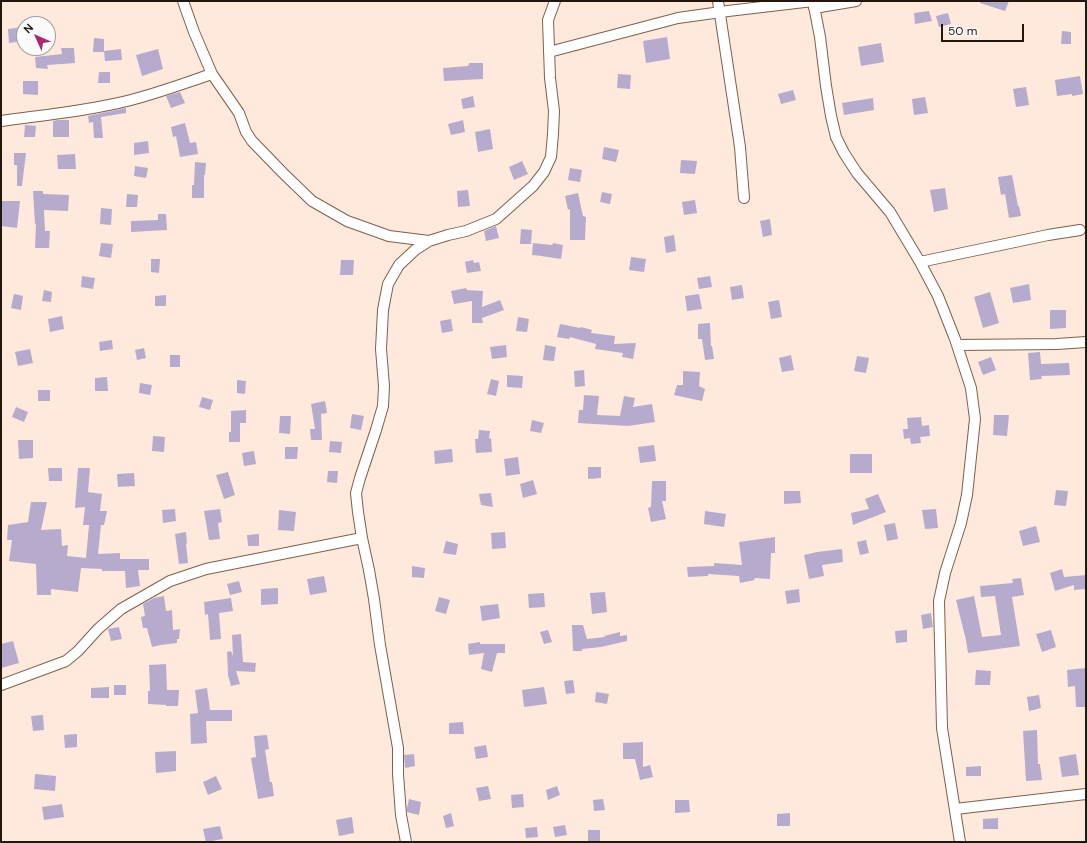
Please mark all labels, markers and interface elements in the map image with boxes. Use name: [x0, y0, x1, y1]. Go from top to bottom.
north arrow: [16, 16, 56, 56]
scale bar: [943, 16, 1026, 42]
text: N: [20, 20, 36, 36]
text: 50 m: [948, 23, 977, 39]

